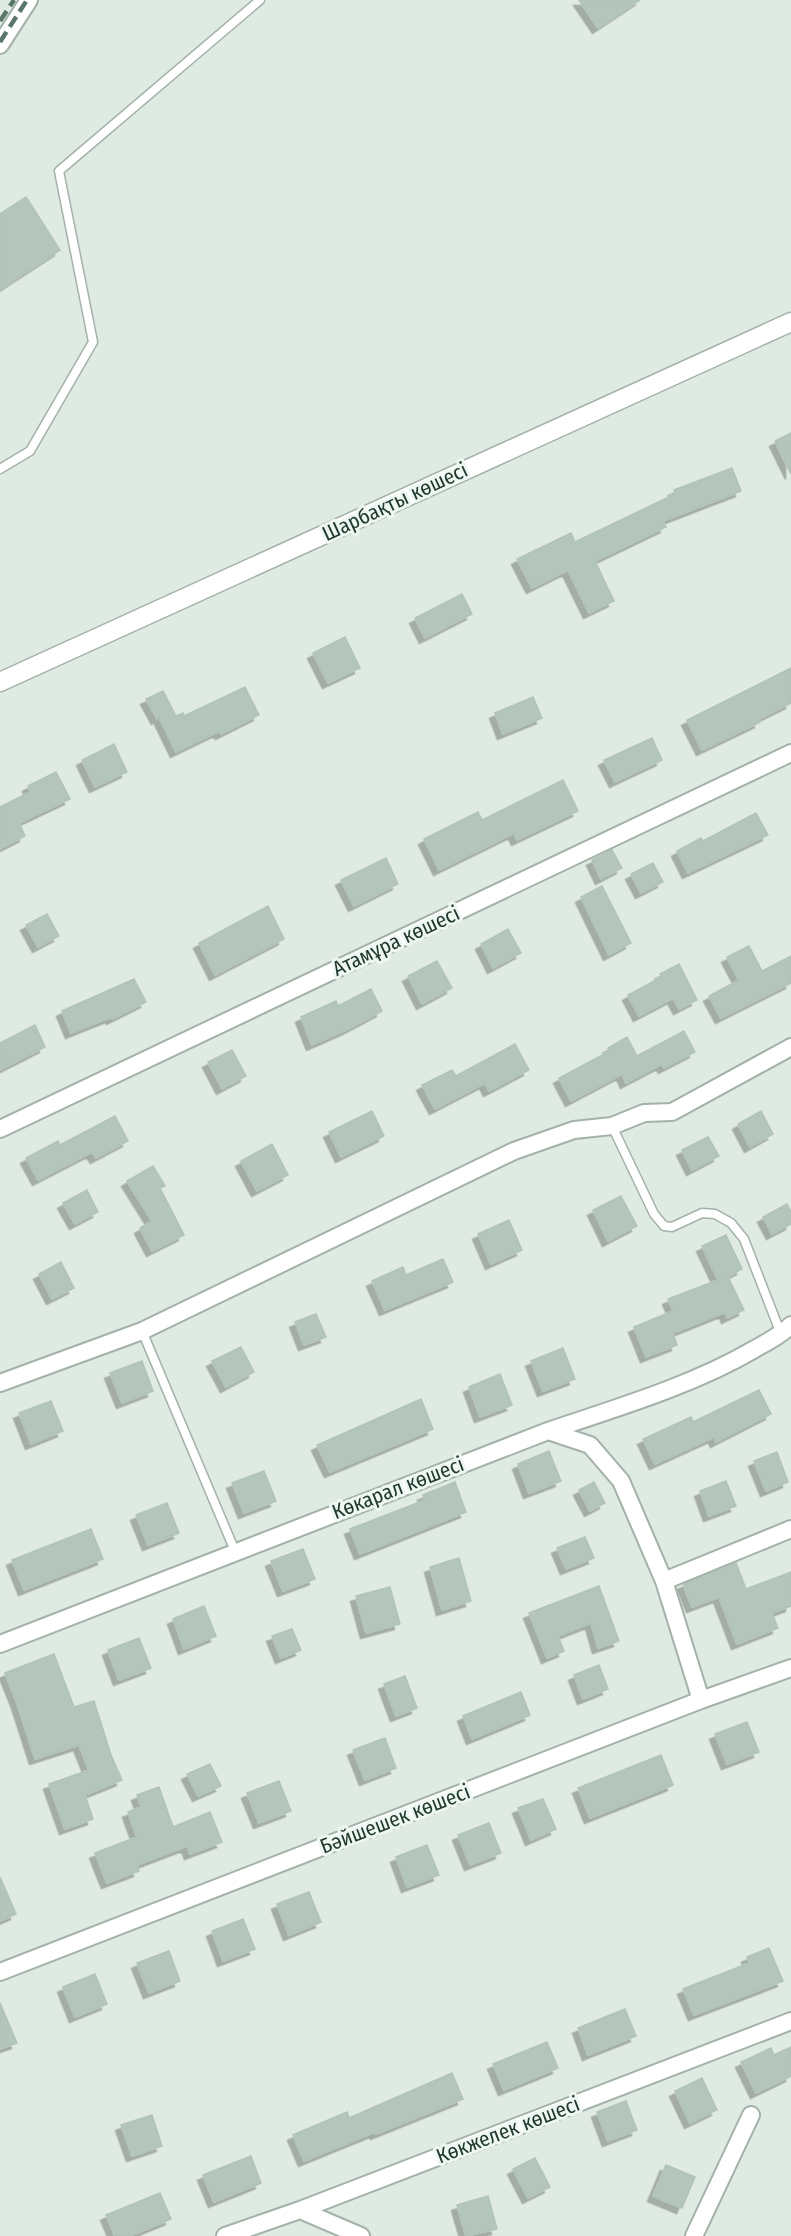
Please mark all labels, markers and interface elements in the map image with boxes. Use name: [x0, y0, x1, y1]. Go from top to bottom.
street label: Шарбақты көшесі: [318, 457, 472, 547]
street label: Атамұра көшесі: [328, 900, 464, 982]
street label: Көкарал көшесі: [328, 1451, 468, 1525]
street label: Бәйшешек көшесі: [316, 1778, 474, 1860]
street label: Көкжелек көшесі: [433, 2091, 583, 2169]

